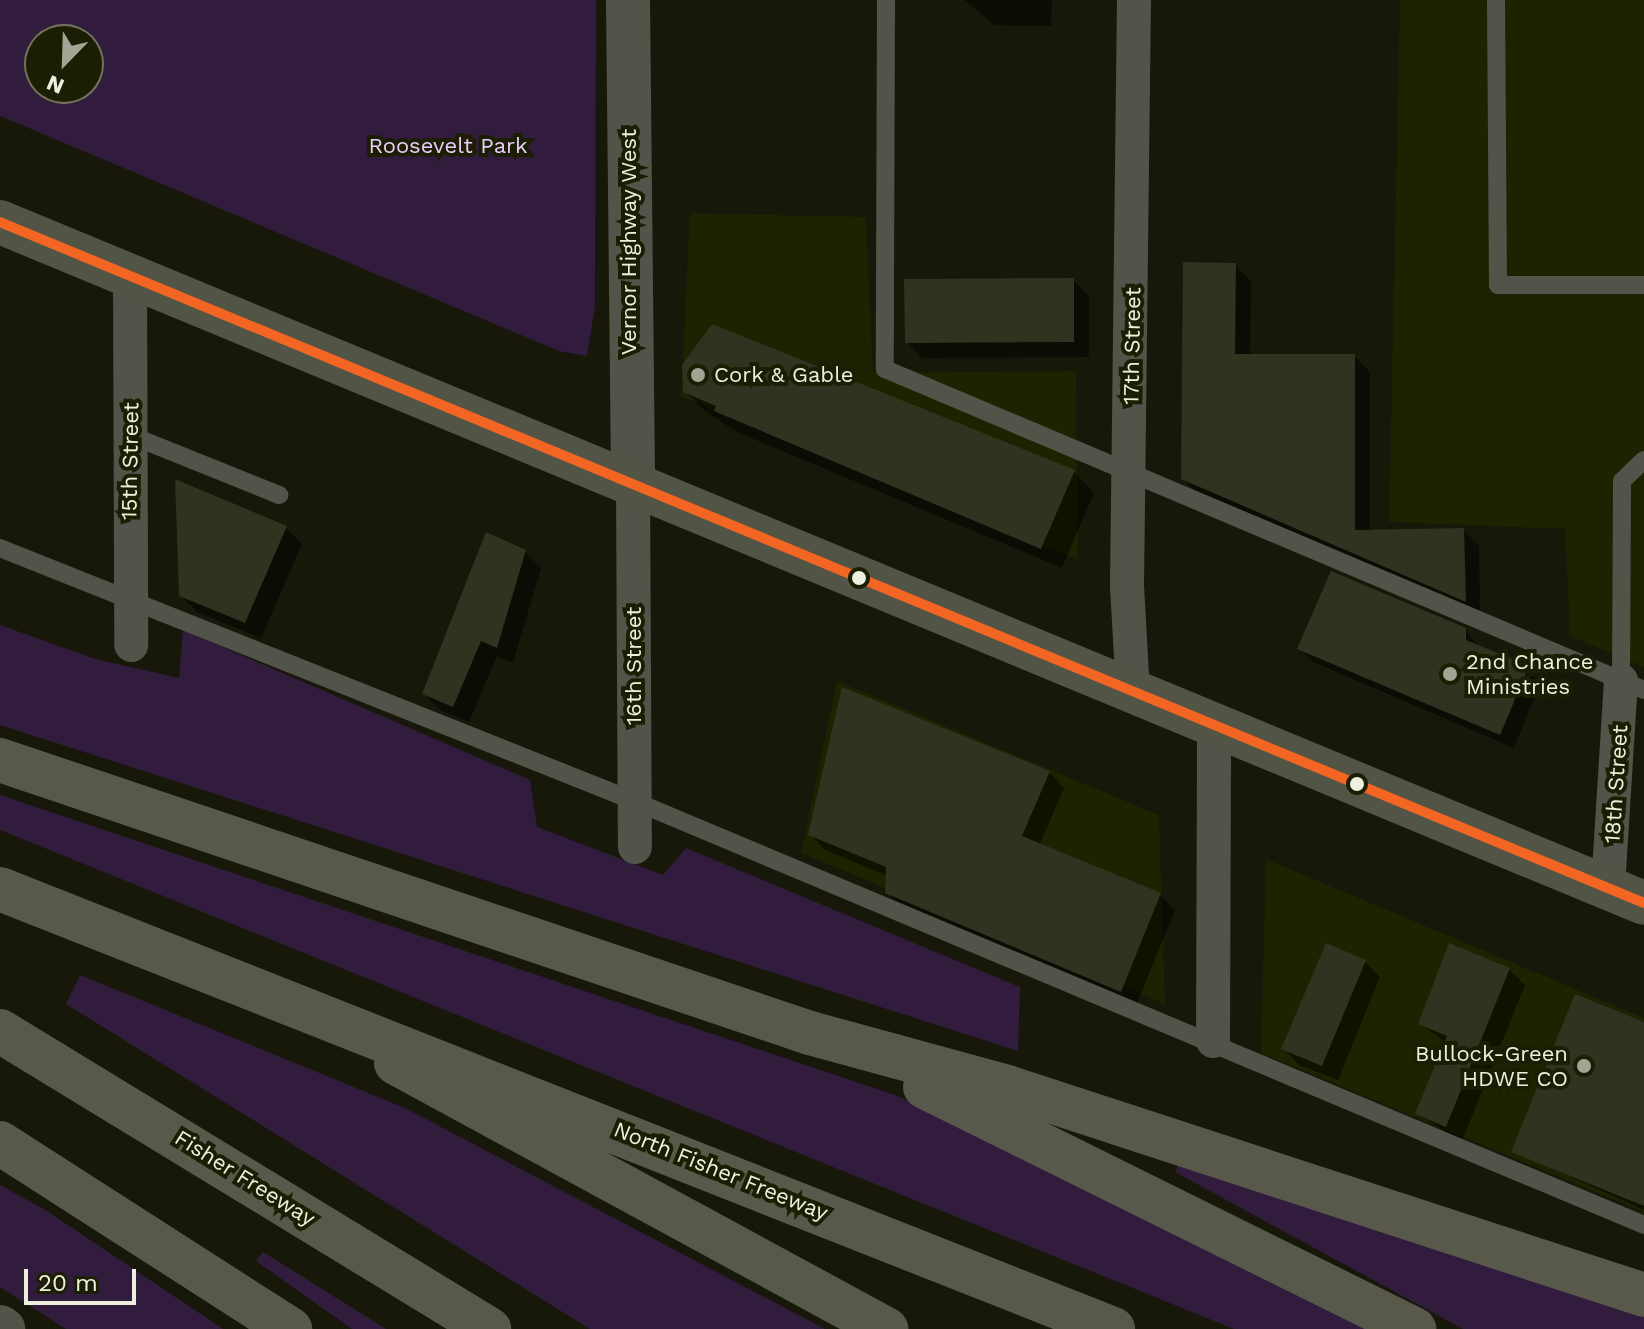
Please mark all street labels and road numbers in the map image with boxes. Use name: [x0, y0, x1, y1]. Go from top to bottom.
street label: Vernor Highway West: [616, 128, 642, 356]
street label: 17th Street: [1118, 287, 1146, 405]
street label: 15th Street: [116, 402, 144, 520]
street label: 16th Street: [621, 607, 647, 725]
street label: 18th Street: [1599, 724, 1633, 844]
street label: North Fisher Freeway: [610, 1116, 832, 1226]
street label: Fisher Freeway: [170, 1124, 320, 1232]

